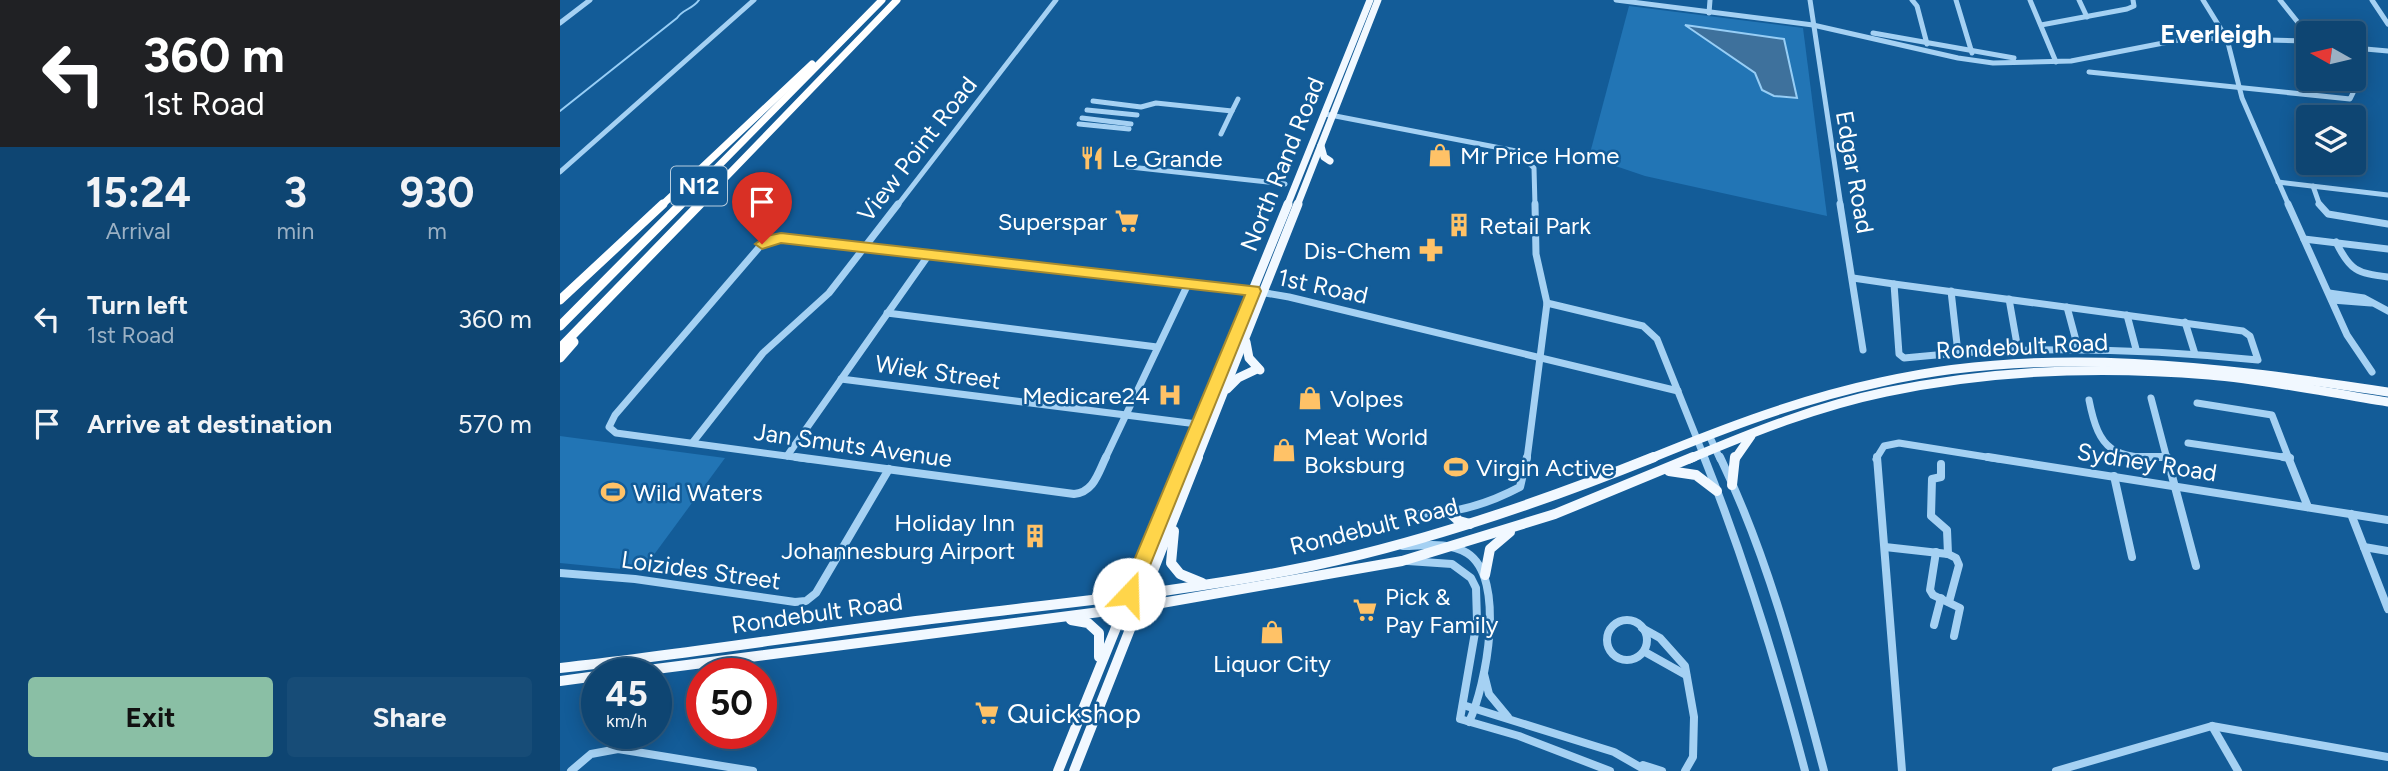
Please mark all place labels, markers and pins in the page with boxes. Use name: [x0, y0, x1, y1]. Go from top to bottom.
shop icon: Mr Price Home: [1426, 141, 1454, 169]
place label: Mr Price Home: [1460, 141, 1619, 170]
restaurant icon: Le Grande: [1078, 144, 1106, 172]
place label: Le Grande: [1112, 144, 1223, 173]
pin: [732, 172, 792, 244]
place label: Superspar: [998, 207, 1107, 236]
supermarket icon: Superspar: [1113, 207, 1141, 235]
building icon: Retail Park: [1445, 211, 1473, 239]
place label: Retail Park: [1479, 211, 1591, 240]
place label: Dis-Chem: [1304, 236, 1411, 265]
pharmacy icon: Dis-Chem: [1417, 236, 1445, 264]
place label: Medicare24: [1022, 381, 1150, 410]
hospital icon: Medicare24: [1156, 381, 1184, 409]
shop icon: Volpes: [1296, 384, 1324, 412]
place label: Volpes: [1330, 384, 1403, 413]
place label: Meat World Boksburg: [1304, 422, 1428, 479]
shop icon: Meat World Boksburg: [1270, 436, 1298, 464]
sports icon: Virgin Active: [1442, 453, 1470, 481]
place label: Virgin Active: [1476, 453, 1614, 482]
sports icon: Wild Waters: [599, 478, 627, 506]
place label: Wild Waters: [633, 478, 763, 507]
place label: Holiday Inn Johannesburg Airport: [781, 508, 1015, 565]
building icon: Holiday Inn Johannesburg Airport: [1021, 522, 1049, 550]
place label: Pick & Pay Family: [1385, 582, 1499, 639]
supermarket icon: Pick & Pay Family: [1351, 596, 1379, 624]
shop icon: Liquor City: [1258, 618, 1286, 646]
place label: Liquor City: [1213, 649, 1331, 678]
place label: Quickshop: [1007, 696, 1141, 730]
supermarket icon: Quickshop: [973, 699, 1001, 727]

